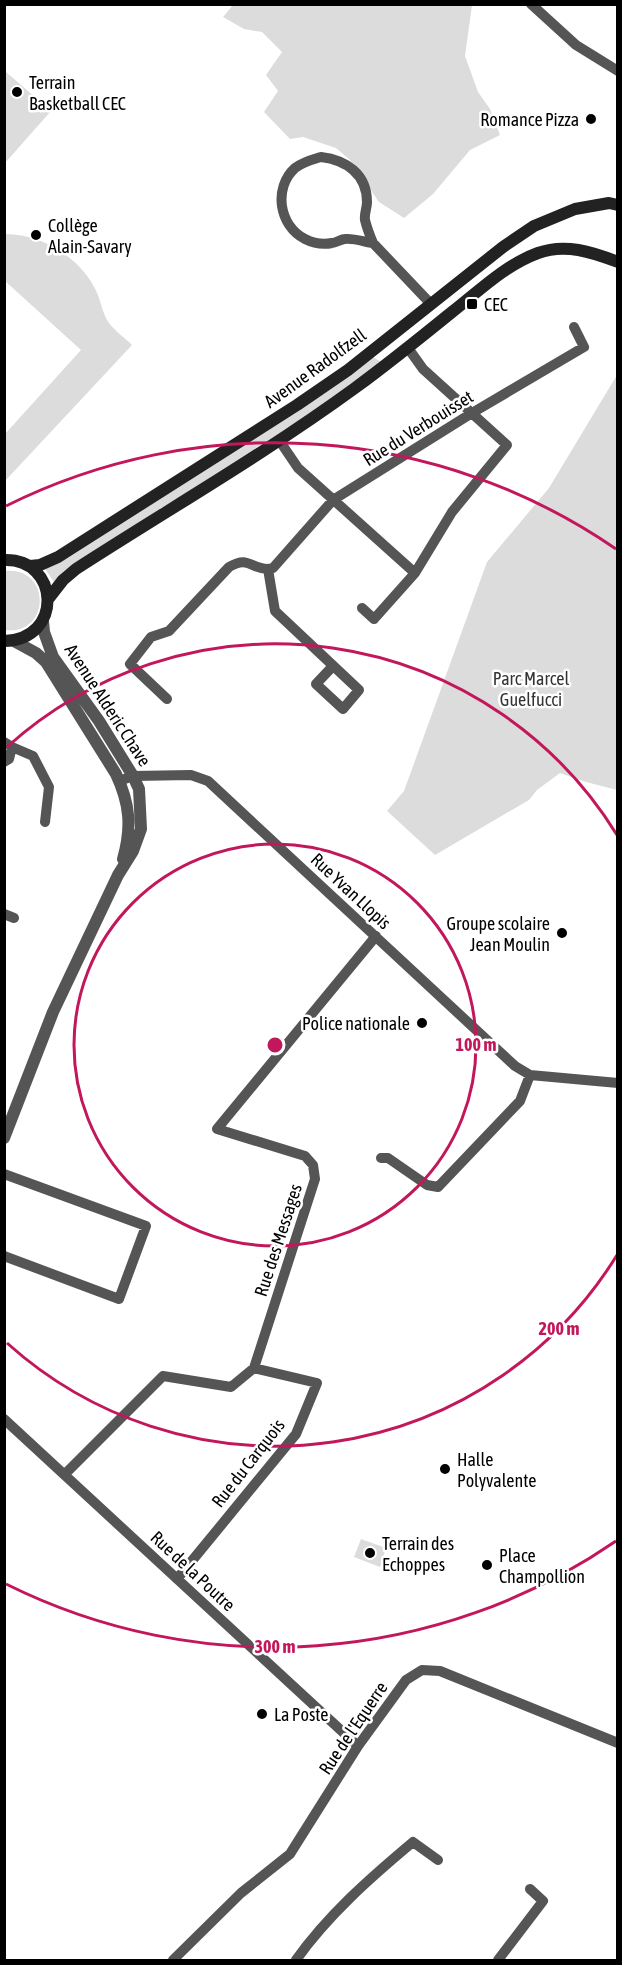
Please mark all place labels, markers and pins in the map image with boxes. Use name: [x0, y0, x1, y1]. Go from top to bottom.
place label: Terrain Basketball CEC: [29, 72, 126, 114]
marker: Terrain Basketball CEC: [10, 85, 24, 99]
place label: Romance Pizza: [480, 109, 579, 130]
marker: Romance Pizza: [584, 112, 598, 126]
place label: Collège Alain-Savary: [48, 215, 132, 257]
marker: Collège Alain-Savary: [29, 228, 43, 242]
place label: CEC: [484, 294, 508, 315]
marker: CEC: [465, 297, 479, 311]
place label: Groupe scolaire Jean Moulin: [447, 913, 550, 955]
marker: Groupe scolaire Jean Moulin: [555, 926, 569, 940]
place label: Police nationale: [302, 1013, 410, 1034]
marker: Police nationale: [415, 1016, 429, 1030]
centre of rings: [265, 1035, 285, 1055]
place label: Halle Polyvalente: [457, 1449, 536, 1491]
marker: Halle Polyvalente: [438, 1462, 452, 1476]
place label: Terrain des Echoppes: [382, 1533, 454, 1575]
place label: Place Champollion: [499, 1545, 585, 1587]
marker: Terrain des Echoppes: [363, 1546, 377, 1560]
marker: Place Champollion: [480, 1558, 494, 1572]
place label: La Poste: [274, 1704, 328, 1725]
marker: La Poste: [255, 1707, 269, 1721]

